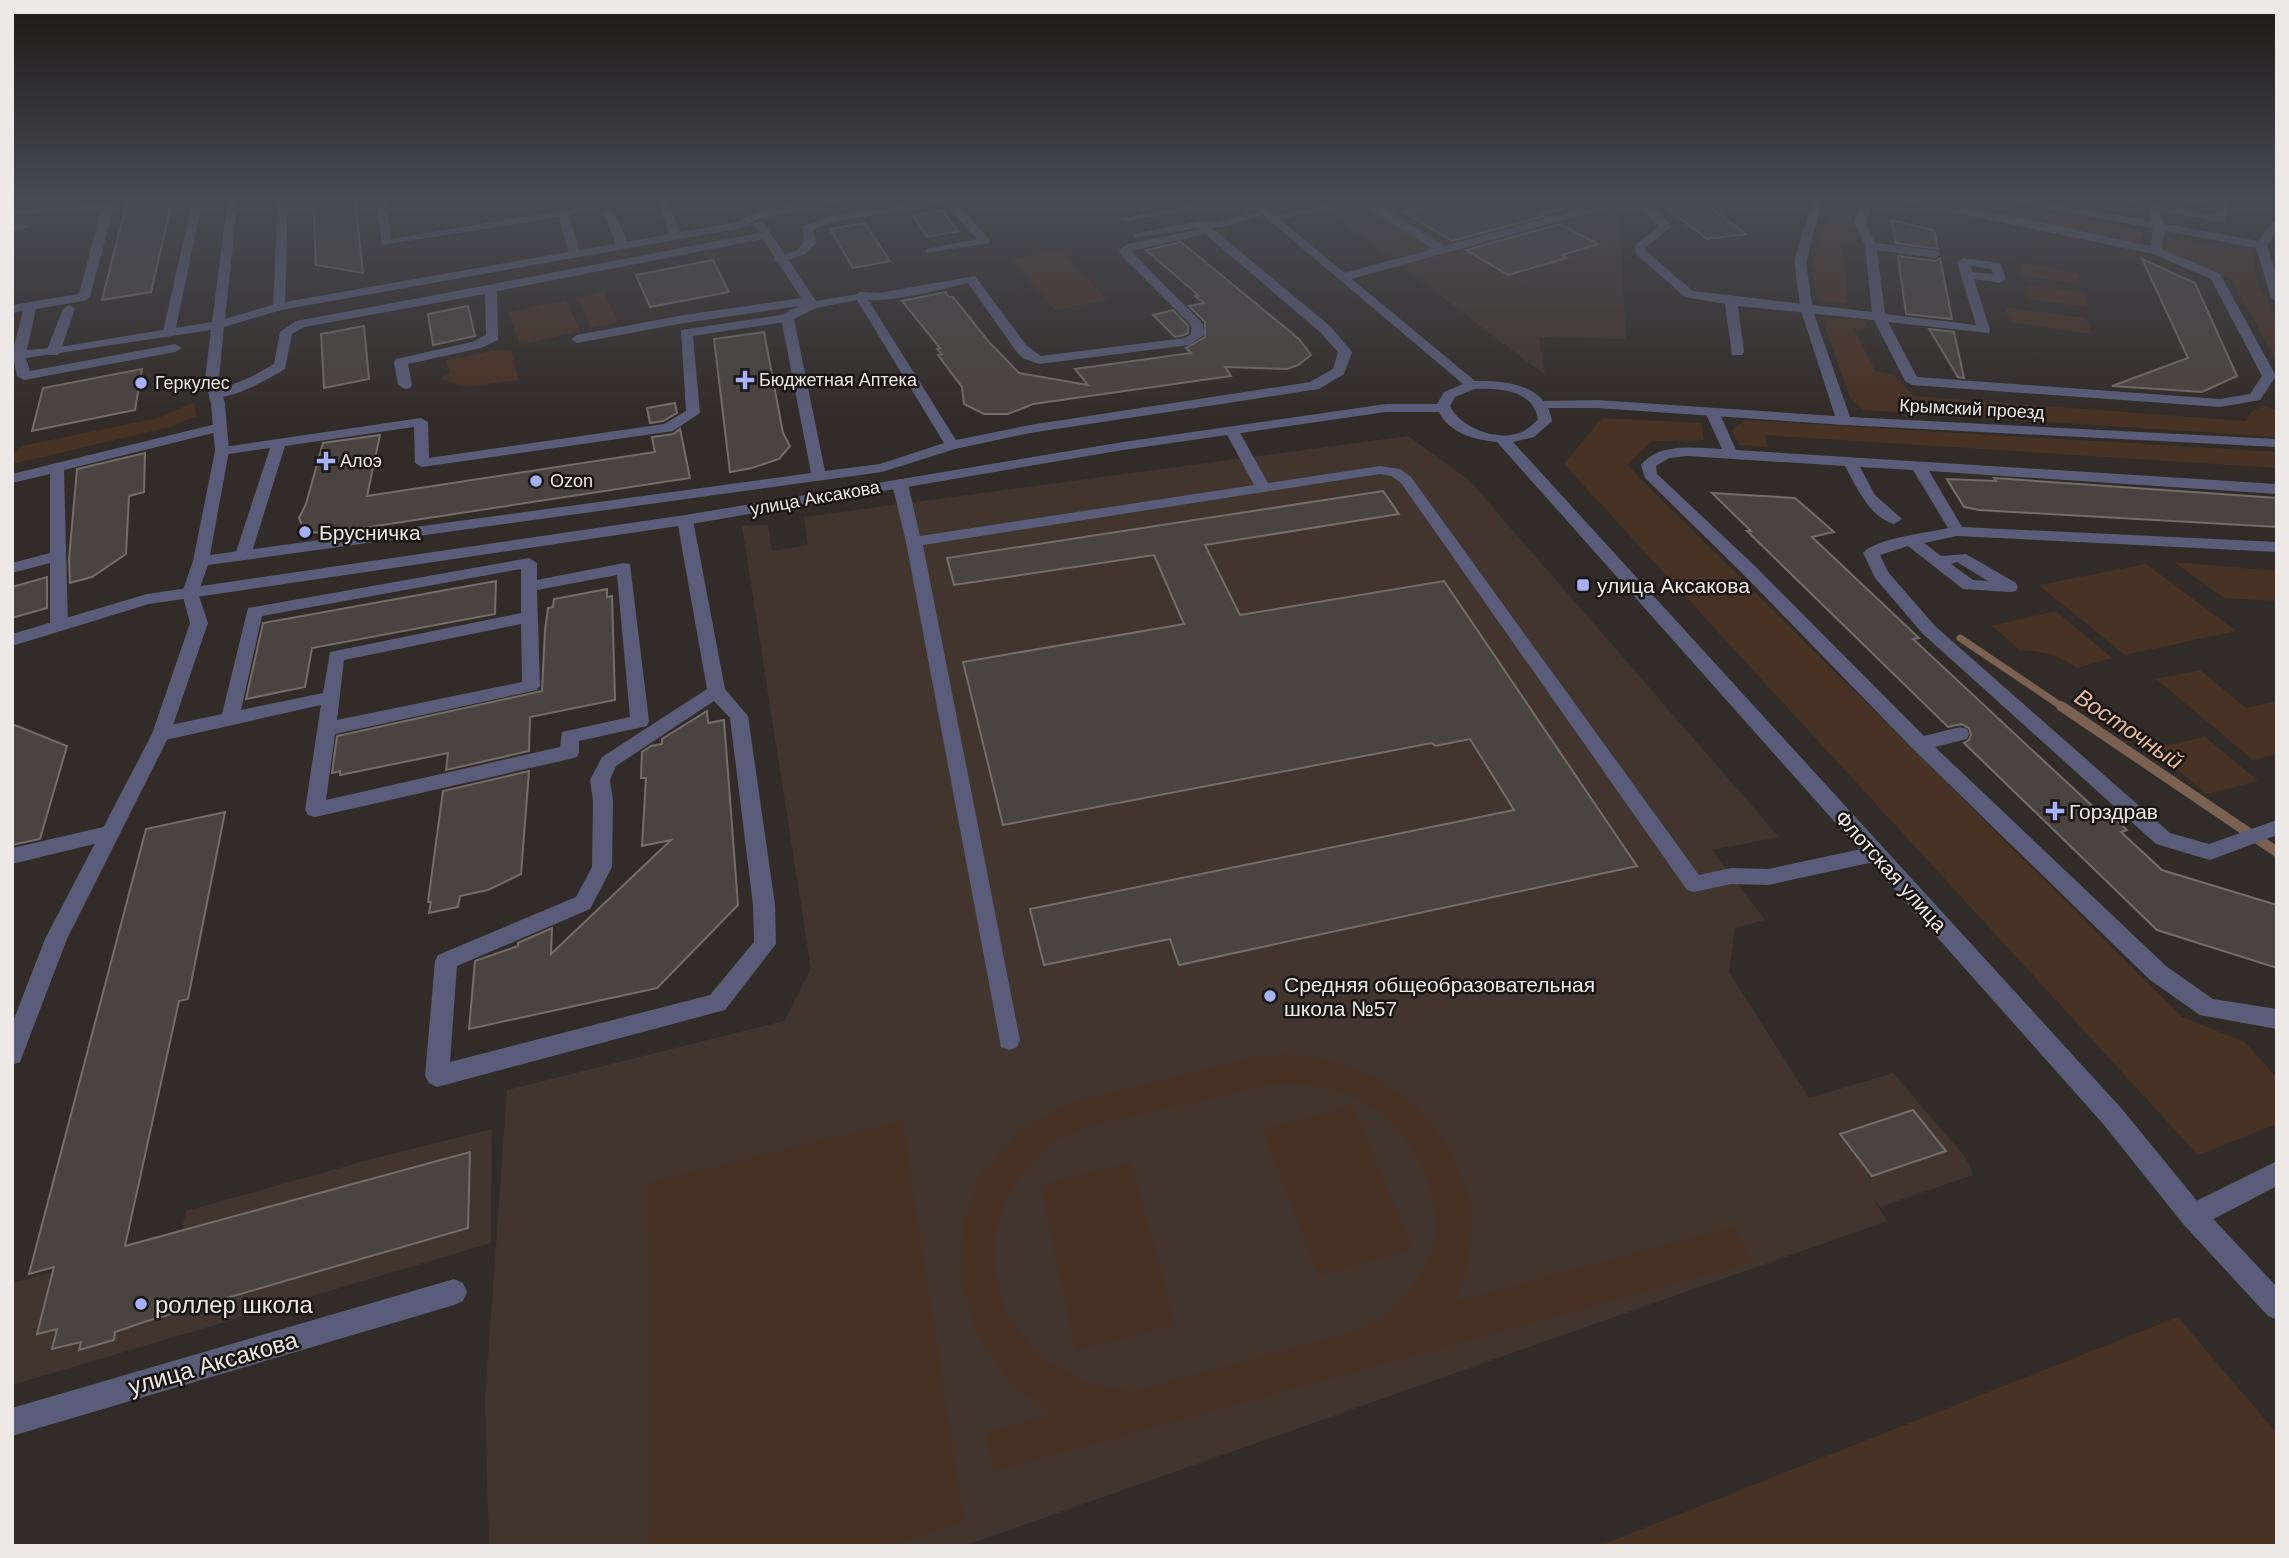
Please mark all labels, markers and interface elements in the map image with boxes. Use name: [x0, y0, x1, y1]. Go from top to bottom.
place label: Бюджетная Аптека: [759, 370, 918, 390]
marker: Бюджетная Аптека: [737, 372, 753, 388]
place label: Геркулес: [155, 373, 230, 393]
marker: Геркулес: [133, 375, 149, 391]
street label: Крымский проезд: [1899, 395, 2046, 423]
place label: Алоэ: [340, 451, 382, 471]
marker: Алоэ: [318, 453, 334, 469]
place label: Ozon: [550, 471, 593, 491]
marker: Ozon: [528, 473, 544, 489]
street label: улица Аксакова: [749, 477, 882, 519]
place label: Брусничка: [319, 521, 421, 544]
marker: Брусничка: [297, 524, 313, 540]
place label: улица Аксакова: [1597, 574, 1750, 597]
marker: улица Аксакова: [1575, 577, 1591, 593]
water label: Восточный: [2070, 683, 2188, 775]
place label: Горздрав: [2069, 800, 2158, 823]
marker: Горздрав: [2047, 803, 2063, 819]
street label: Флотская улица: [1831, 806, 1952, 937]
place label: Средняя общеобразовательная школа №57: [1284, 973, 1595, 1020]
marker: Средняя общеобразовательная школа №57: [1262, 988, 1278, 1004]
place label: роллер школа: [155, 1291, 313, 1318]
marker: роллер школа: [133, 1296, 149, 1312]
street label: улица Аксакова: [125, 1326, 301, 1400]

